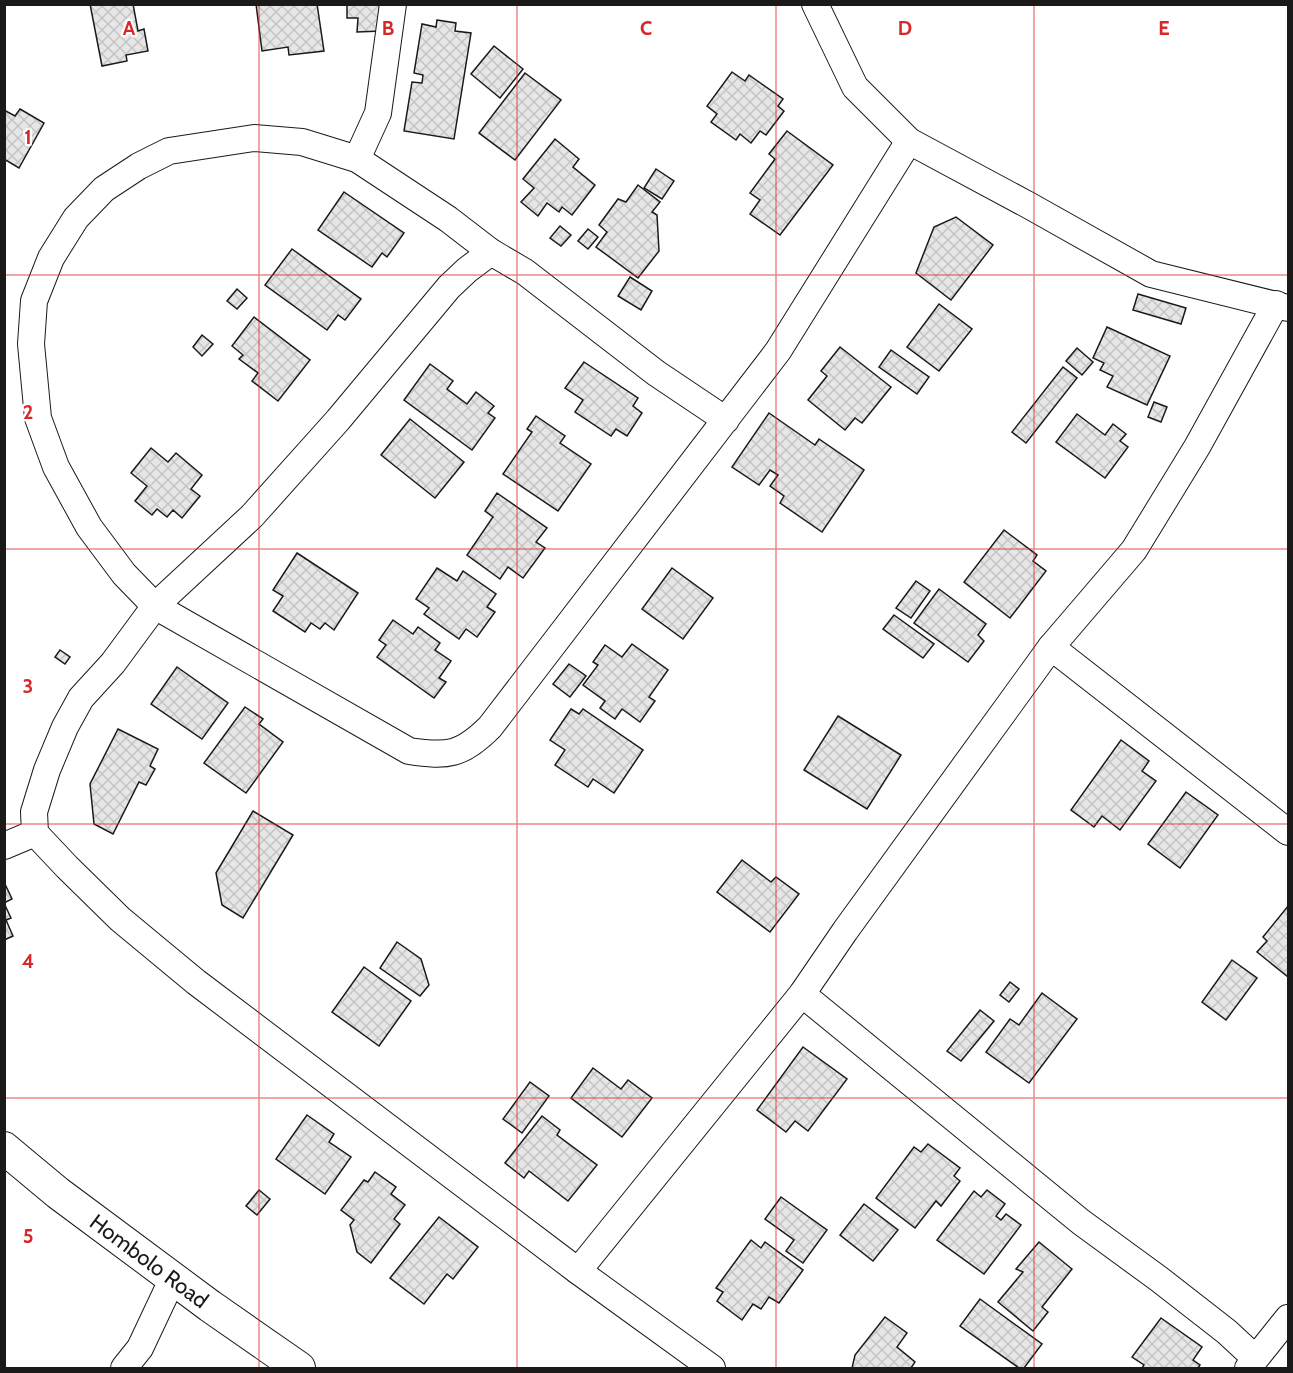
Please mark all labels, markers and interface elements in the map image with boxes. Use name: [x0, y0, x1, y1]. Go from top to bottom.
text: A: [123, 16, 136, 40]
text: B: [382, 16, 394, 40]
text: C: [640, 16, 652, 40]
text: D: [898, 16, 912, 40]
text: E: [1158, 16, 1170, 40]
text: 1: [24, 125, 32, 149]
text: 2: [23, 400, 33, 424]
text: 3: [23, 674, 33, 698]
text: 4: [22, 949, 34, 973]
street label: Hombolo Road: [85, 1208, 214, 1314]
text: 5: [23, 1224, 33, 1248]

